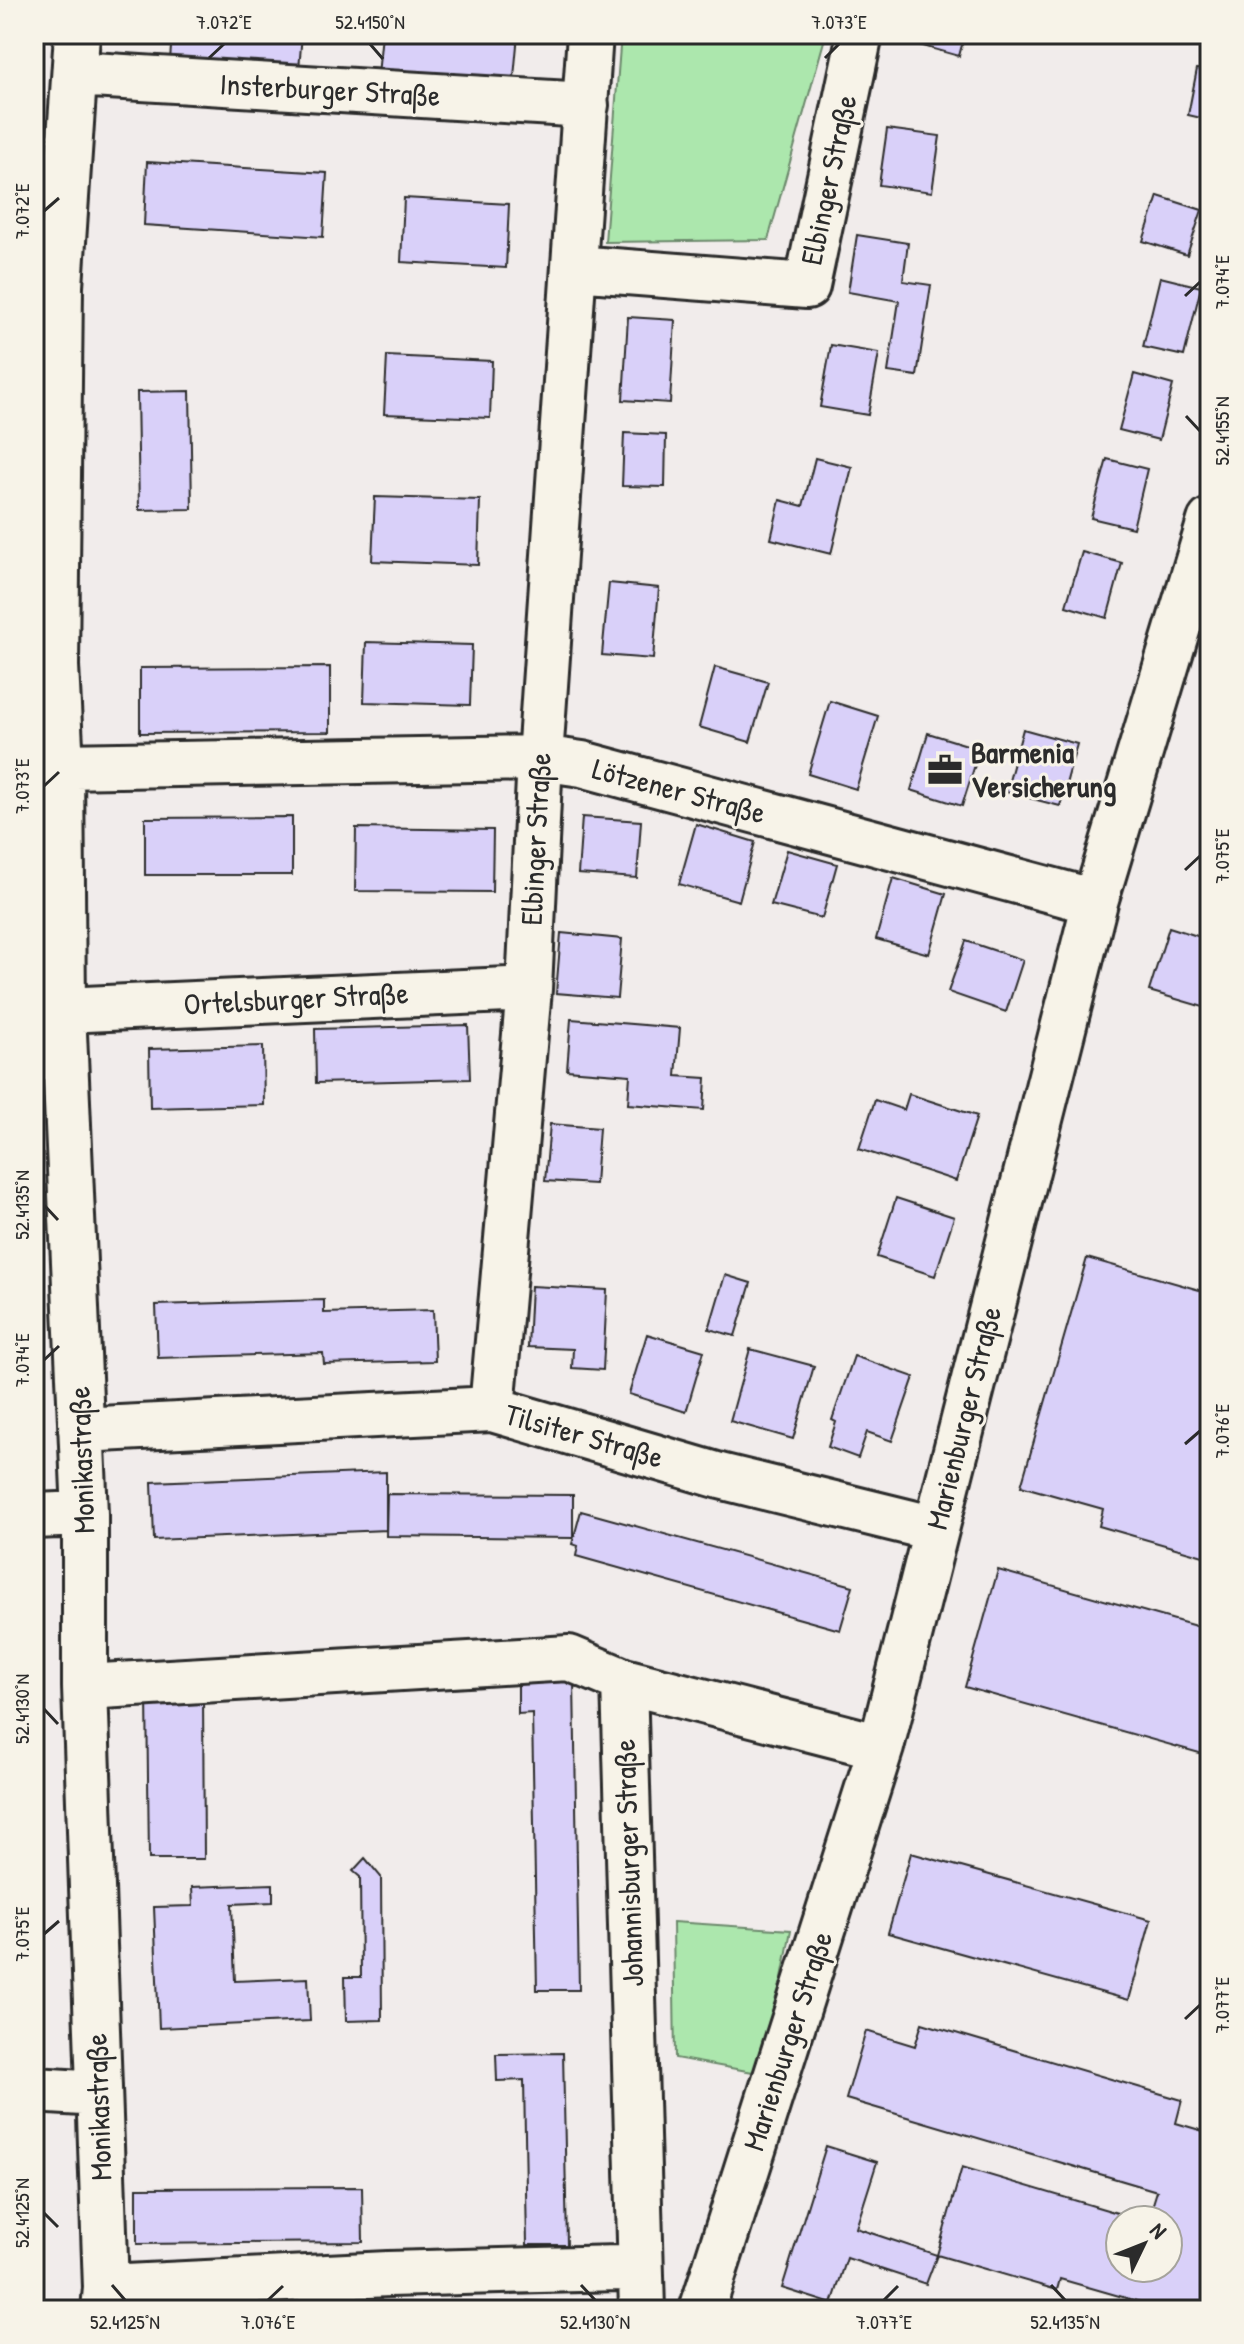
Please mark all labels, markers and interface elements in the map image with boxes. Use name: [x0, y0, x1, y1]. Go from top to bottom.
text: 7.072°E: [196, 8, 252, 35]
text: 52.4150°N: [335, 8, 405, 35]
text: 7.073°E: [811, 8, 867, 35]
street label: Insterburger Straße: [219, 63, 441, 115]
street label: Elbinger Straße: [790, 91, 866, 268]
text: 7.072°E: [8, 183, 35, 239]
text: 7.074°E: [1208, 255, 1235, 309]
text: 52.4155°N: [1208, 396, 1235, 466]
place label: Barmenia Versicherung: [971, 732, 1116, 807]
street label: Lötzener Straße: [588, 748, 770, 832]
office icon: Barmenia Versicherung: [926, 751, 964, 789]
street label: Elbinger Straße: [511, 752, 559, 926]
text: 7.073°E: [8, 758, 35, 814]
text: 7.075°E: [1208, 828, 1235, 883]
street label: Ortelsburger Straße: [183, 972, 409, 1024]
text: 52.4135°N: [8, 1170, 35, 1240]
street label: Marienburger Straße: [916, 1302, 1010, 1533]
text: 7.074°E: [8, 1333, 35, 1387]
street label: Monikastraße: [58, 1386, 104, 1534]
street label: Tilsiter Straße: [500, 1393, 668, 1477]
text: 7.076°E: [1208, 1404, 1235, 1458]
text: 52.4130°N: [8, 1674, 35, 1744]
street label: Johannisburger Straße: [604, 1738, 652, 1988]
text: 7.075°E: [8, 1906, 35, 1961]
street label: Marienburger Straße: [733, 1926, 841, 2155]
text: 7.077°E: [1208, 1977, 1235, 2033]
street label: Monikastraße: [75, 2033, 121, 2181]
text: 52.4125°N: [8, 2178, 35, 2248]
north arrow: [1104, 2204, 1184, 2284]
text: N: [1144, 2216, 1174, 2245]
text: 52.4125°N: [90, 2308, 160, 2335]
text: 7.076°E: [241, 2308, 295, 2335]
text: 52.4130°N: [560, 2308, 630, 2335]
text: 7.077°E: [856, 2308, 912, 2335]
text: 52.4135°N: [1030, 2308, 1100, 2335]

